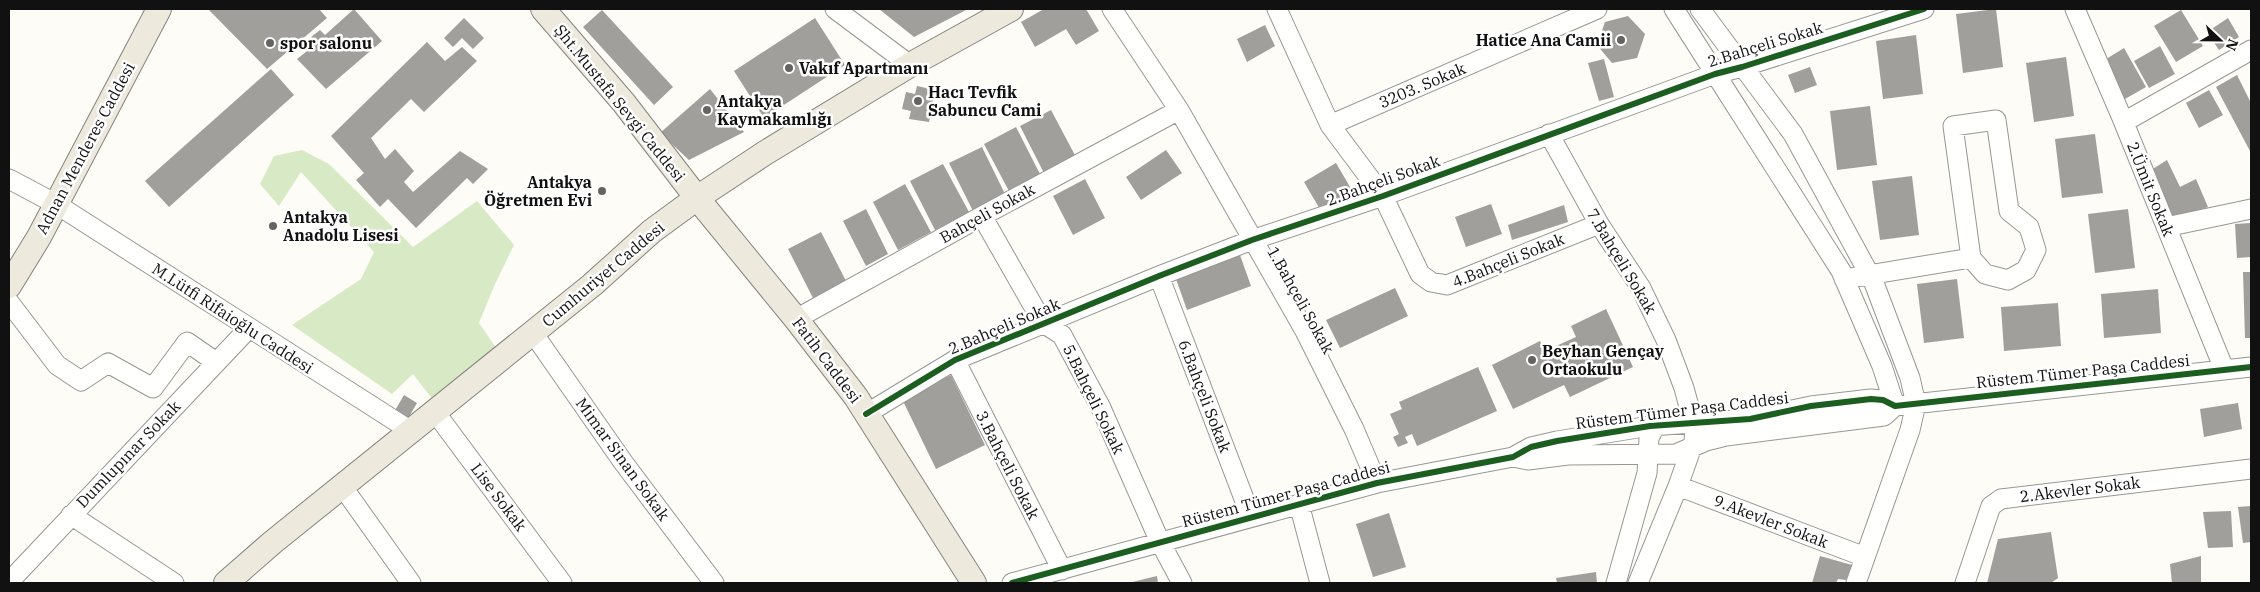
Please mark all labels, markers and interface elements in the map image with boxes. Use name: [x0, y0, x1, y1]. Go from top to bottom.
north arrow: [2195, 15, 2245, 65]
street label: 2.Bahçeli Sokak: [1705, 17, 1826, 71]
street label: Şht.Mustafa Sevgi Caddesi: [550, 20, 690, 186]
place label: Hatice Ana Camii: [1476, 30, 1611, 50]
place label: spor salonu: [280, 33, 372, 53]
marker: Hatice Ana Camii: [1615, 34, 1627, 46]
text: N: [2222, 36, 2242, 53]
marker: spor salonu: [264, 37, 276, 49]
place label: Vakıf Apartmanı: [799, 58, 928, 78]
street label: 3203. Sokak: [1376, 58, 1469, 112]
street label: Adnan Menderes Caddesi: [31, 59, 139, 237]
marker: Vakıf Apartmanı: [783, 62, 795, 74]
place label: Hacı Tevfik Sabuncu Cami: [928, 82, 1041, 120]
place label: Antakya Kaymakamlığı: [717, 91, 832, 129]
marker: Hacı Tevfik Sabuncu Cami: [912, 95, 924, 107]
marker: Antakya Kaymakamlığı: [701, 104, 713, 116]
street label: 2.Ümit Sokak: [2123, 139, 2179, 240]
street label: 2.Bahçeli Sokak: [1323, 150, 1443, 210]
place label: Antakya Öğretmen Evi: [484, 172, 592, 210]
street label: Bahçeli Sokak: [936, 178, 1039, 247]
marker: Antakya Öğretmen Evi: [596, 185, 608, 197]
street label: 7.Bahçeli Sokak: [1583, 205, 1662, 318]
place label: Antakya Anadolu Lisesi: [283, 207, 399, 245]
street label: Cumhuriyet Caddesi: [538, 217, 668, 331]
marker: Antakya Anadolu Lisesi: [267, 220, 279, 232]
street label: 4.Bahçeli Sokak: [1449, 228, 1568, 292]
street label: 1.Bahçeli Sokak: [1263, 243, 1339, 358]
street label: M.Lütfi Rifaioğlu Caddesi: [149, 258, 317, 378]
street label: 2.Bahçeli Sokak: [945, 293, 1063, 359]
street label: Fatih Caddesi: [788, 313, 866, 407]
street label: 6.Bahçeli Sokak: [1174, 337, 1236, 456]
street label: 5.Bahçeli Sokak: [1059, 341, 1129, 458]
place label: Beyhan Gençay Ortaokulu: [1542, 341, 1665, 379]
street label: Rüstem Tümer Paşa Caddesi: [1975, 350, 2191, 392]
marker: Beyhan Gençay Ortaokulu: [1526, 354, 1538, 366]
street label: Rüstem Tümer Paşa Caddesi: [1574, 387, 1790, 433]
street label: Mimar Sinan Sokak: [572, 394, 675, 525]
street label: Dumlupınar Sokak: [72, 396, 185, 512]
street label: 3.Bahçeli Sokak: [972, 407, 1044, 523]
street label: Rüstem Tümer Paşa Caddesi: [1180, 457, 1392, 531]
street label: Lise Sokak: [467, 459, 532, 536]
street label: 2.Akevler Sokak: [2019, 472, 2142, 506]
street label: 9.Akevler Sokak: [1711, 490, 1832, 552]

